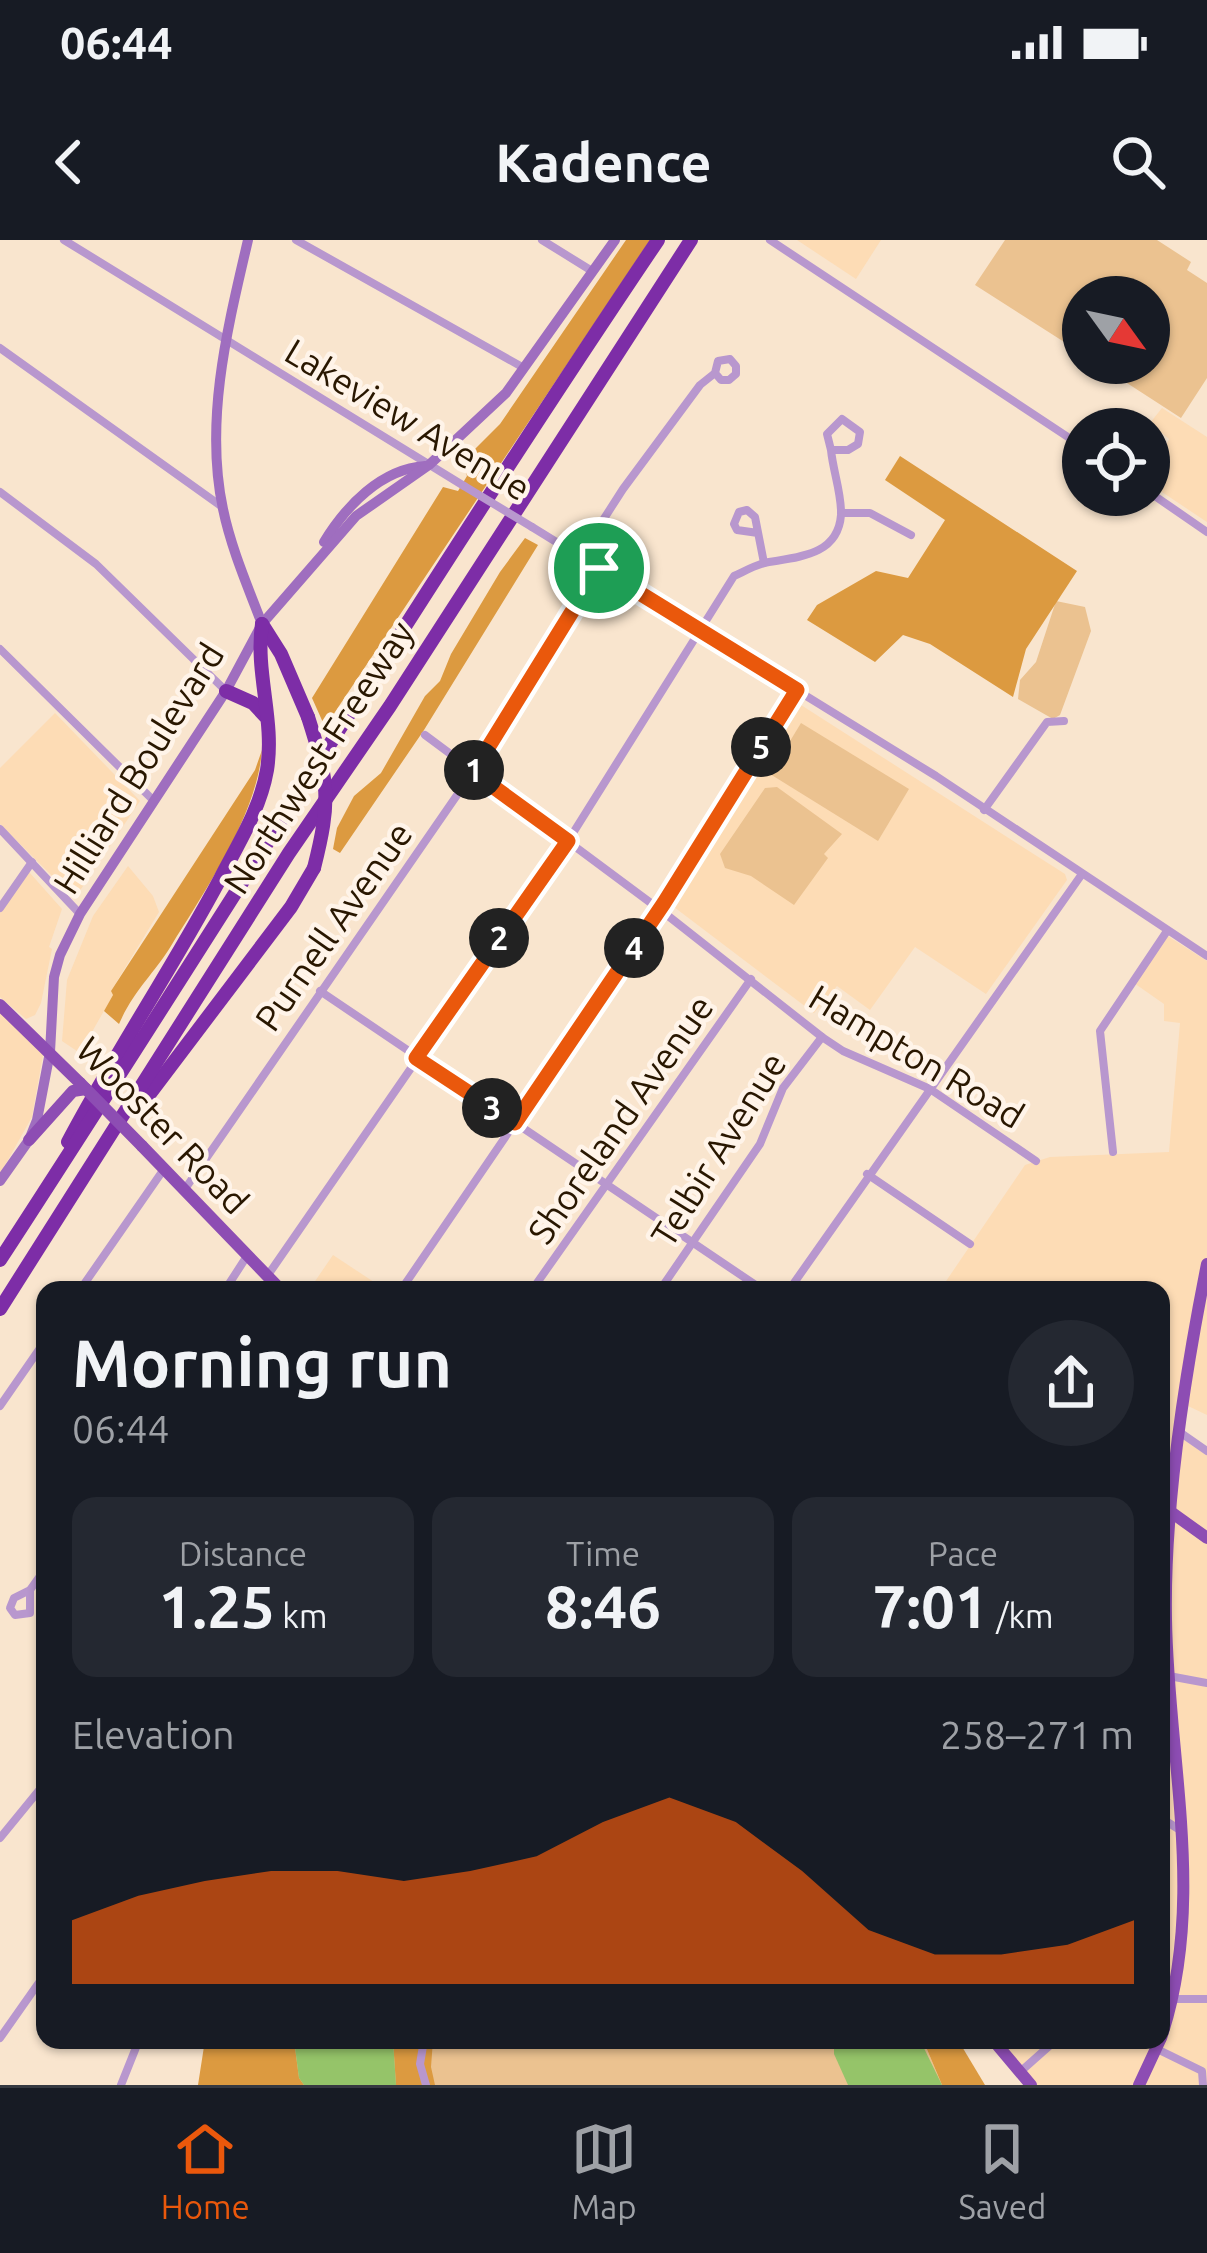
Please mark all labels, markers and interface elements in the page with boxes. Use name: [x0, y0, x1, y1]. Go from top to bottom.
text: 06:44: [60, 17, 173, 68]
icon: back: [36, 129, 102, 195]
icon: search: [1105, 129, 1171, 195]
text: Kadence: [495, 132, 712, 192]
north arrow: [1062, 276, 1170, 384]
map controls: [1062, 276, 1170, 516]
street label: Lakeview Avenue: [278, 330, 538, 508]
button: locate: [1062, 408, 1170, 516]
pin: [548, 517, 650, 619]
icon: arrive: [566, 535, 632, 601]
street label: Northwest Freeway: [215, 613, 421, 901]
street label: Hilliard Boulevard: [44, 635, 232, 901]
pin: 5: [731, 717, 791, 777]
text: 5: [752, 728, 770, 765]
pin: 1: [444, 740, 504, 800]
text: 1: [465, 751, 483, 788]
street label: Purnell Avenue: [246, 814, 420, 1038]
pin: 2: [469, 908, 529, 968]
pin: 4: [604, 918, 664, 978]
text: 2: [490, 919, 508, 956]
text: 4: [625, 929, 643, 966]
street label: Hampton Road: [802, 976, 1032, 1136]
street label: Shoreland Avenue: [519, 987, 721, 1251]
street label: Wooster Road: [69, 1028, 257, 1222]
street label: Telbir Avenue: [642, 1045, 794, 1253]
pin: 3: [462, 1078, 522, 1138]
text: 3: [483, 1089, 501, 1126]
button: share: [1008, 1320, 1134, 1446]
text: Morning run: [72, 1325, 452, 1399]
text: 06:44: [72, 1407, 170, 1450]
text: Distance: [179, 1535, 307, 1572]
text: Time: [566, 1535, 640, 1572]
text: Pace: [928, 1535, 998, 1572]
text: 1.25: [159, 1572, 275, 1639]
text: 8:46: [545, 1572, 661, 1639]
text: 7:01: [872, 1572, 989, 1639]
text: km: [275, 1597, 327, 1634]
text: /km: [989, 1597, 1054, 1634]
text: Elevation: [72, 1713, 235, 1756]
text: 258–271 m: [940, 1713, 1134, 1756]
tab: Home: [161, 2116, 250, 2225]
tab: Map: [571, 2116, 637, 2225]
tab: Saved: [958, 2116, 1046, 2225]

